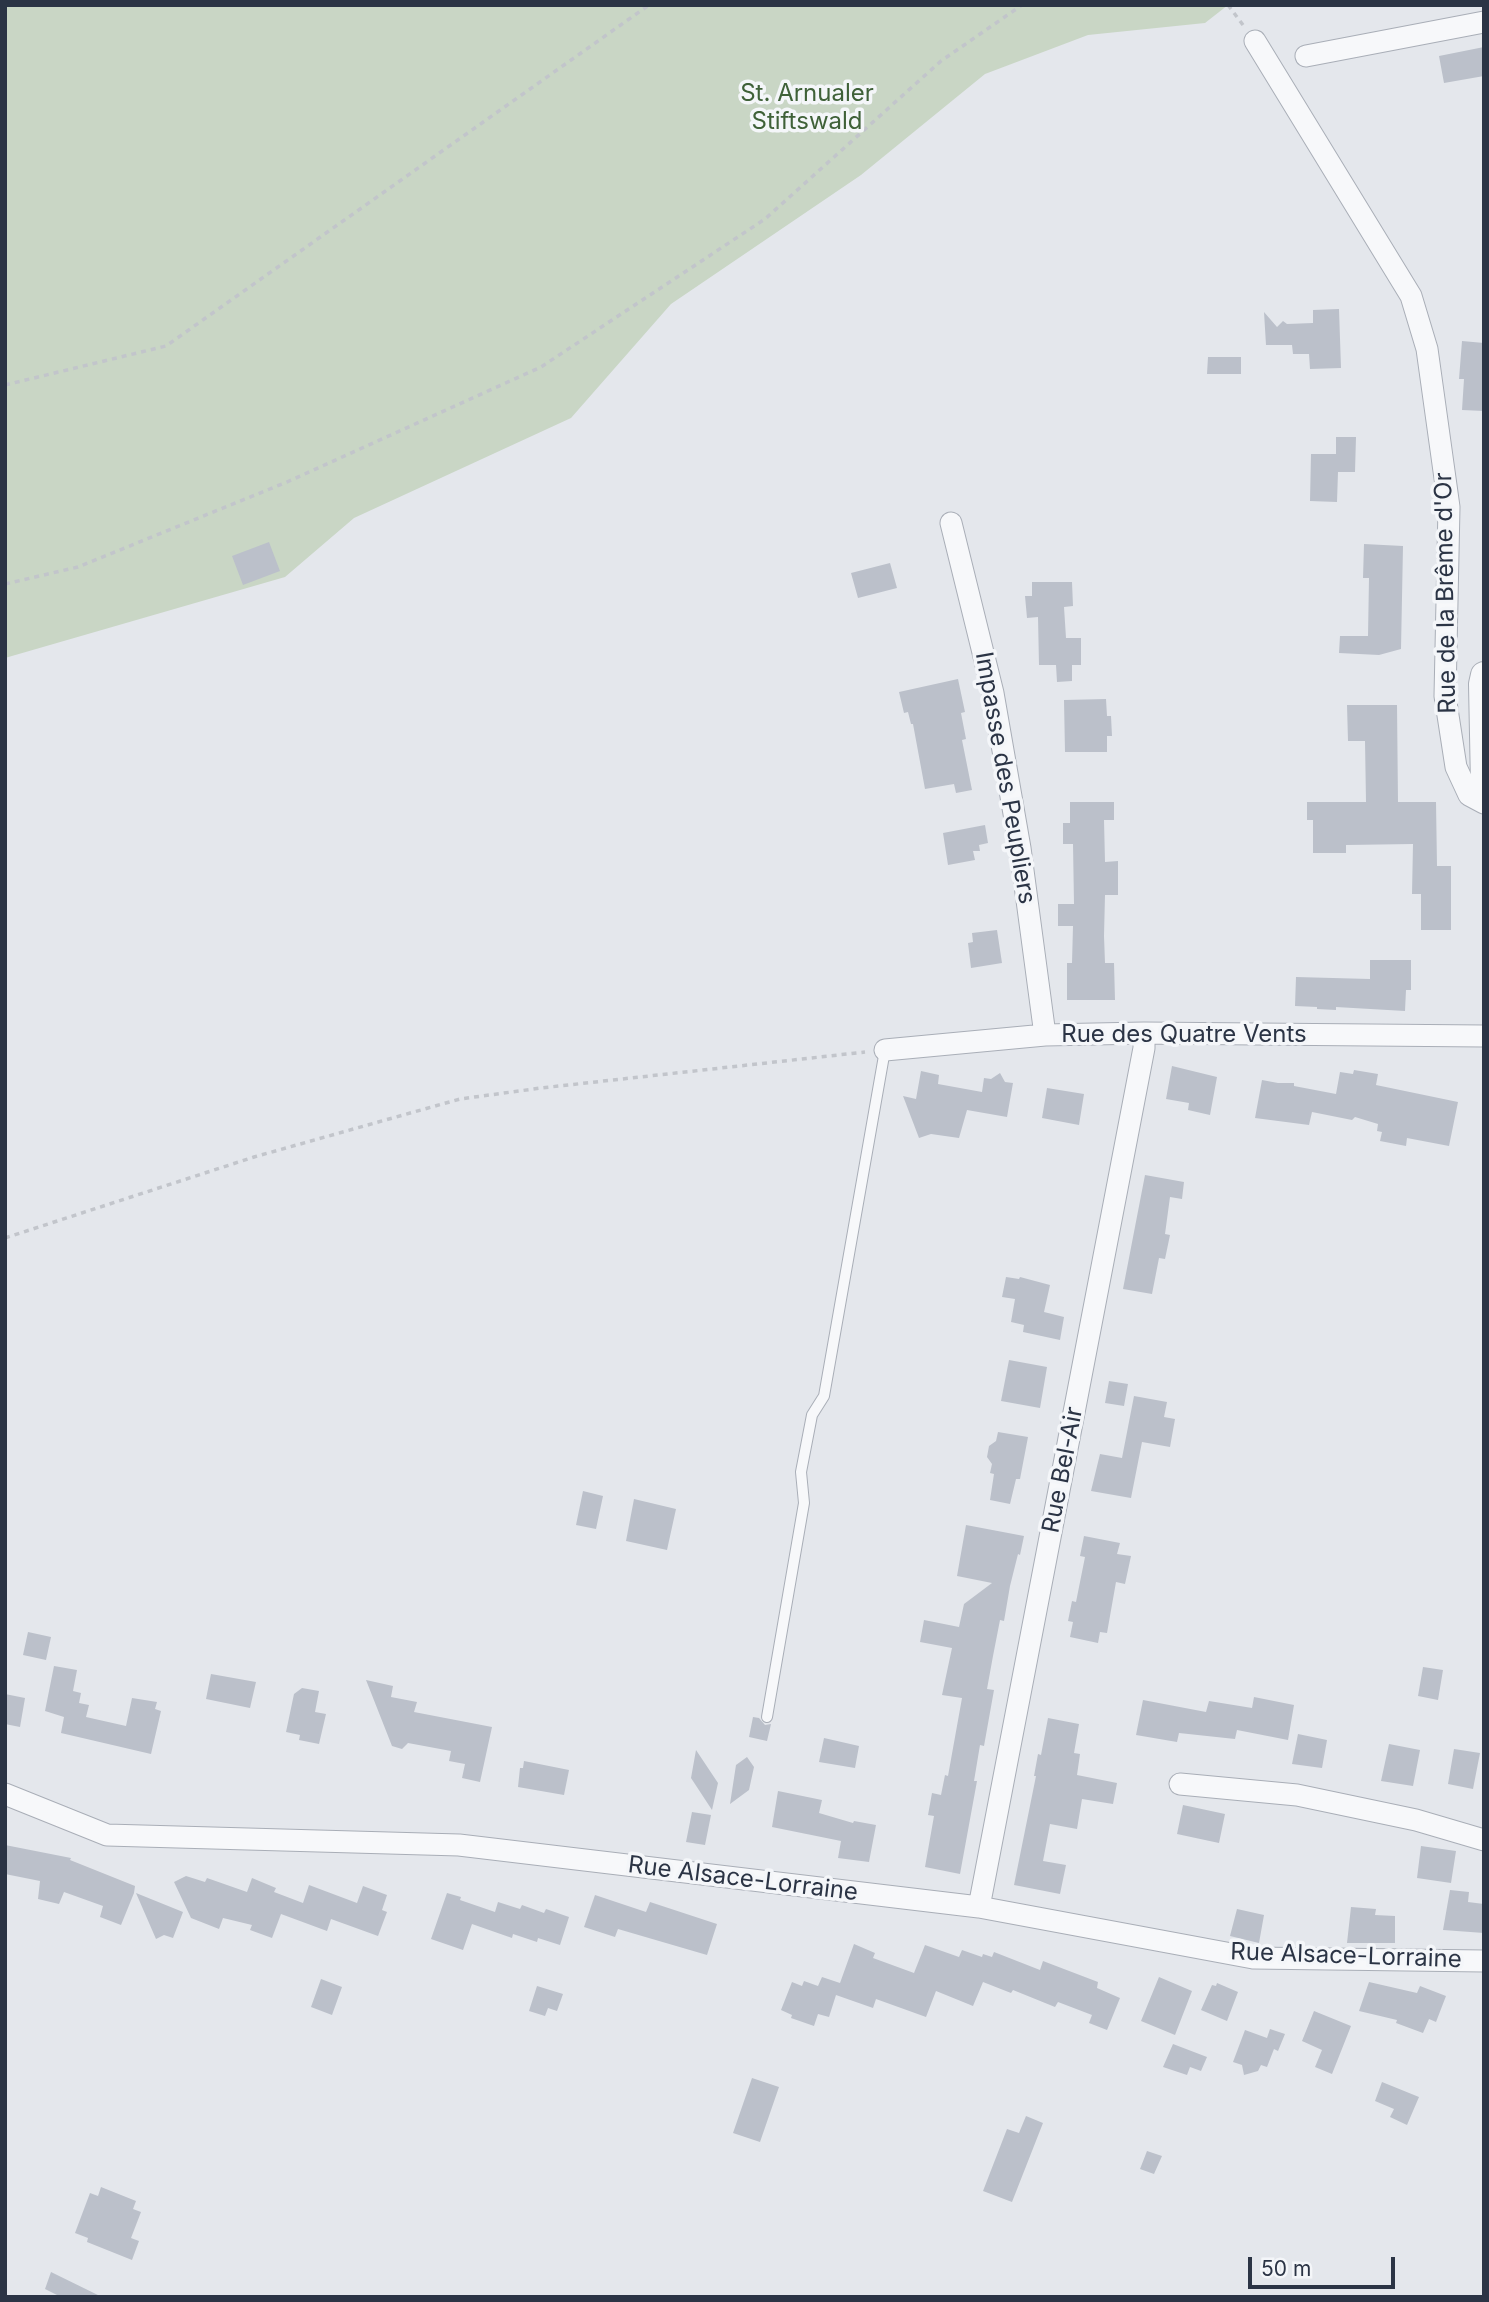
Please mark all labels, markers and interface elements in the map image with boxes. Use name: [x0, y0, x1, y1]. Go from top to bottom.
park label: St. Arnualer Stiftswald: [740, 80, 874, 136]
street label: Rue de la Brême d'Or: [1429, 472, 1463, 714]
street label: Impasse des Peupliers: [969, 650, 1041, 906]
street label: Rue des Quatre Vents: [1061, 1021, 1307, 1049]
street label: Rue Bel-Air: [1037, 1405, 1089, 1535]
street label: Rue Alsace-Lorraine: [626, 1851, 860, 1907]
street label: Rue Alsace-Lorraine: [1230, 1938, 1462, 1974]
scale bar: [1251, 2242, 1398, 2286]
text: 50 m: [1261, 2256, 1311, 2281]

